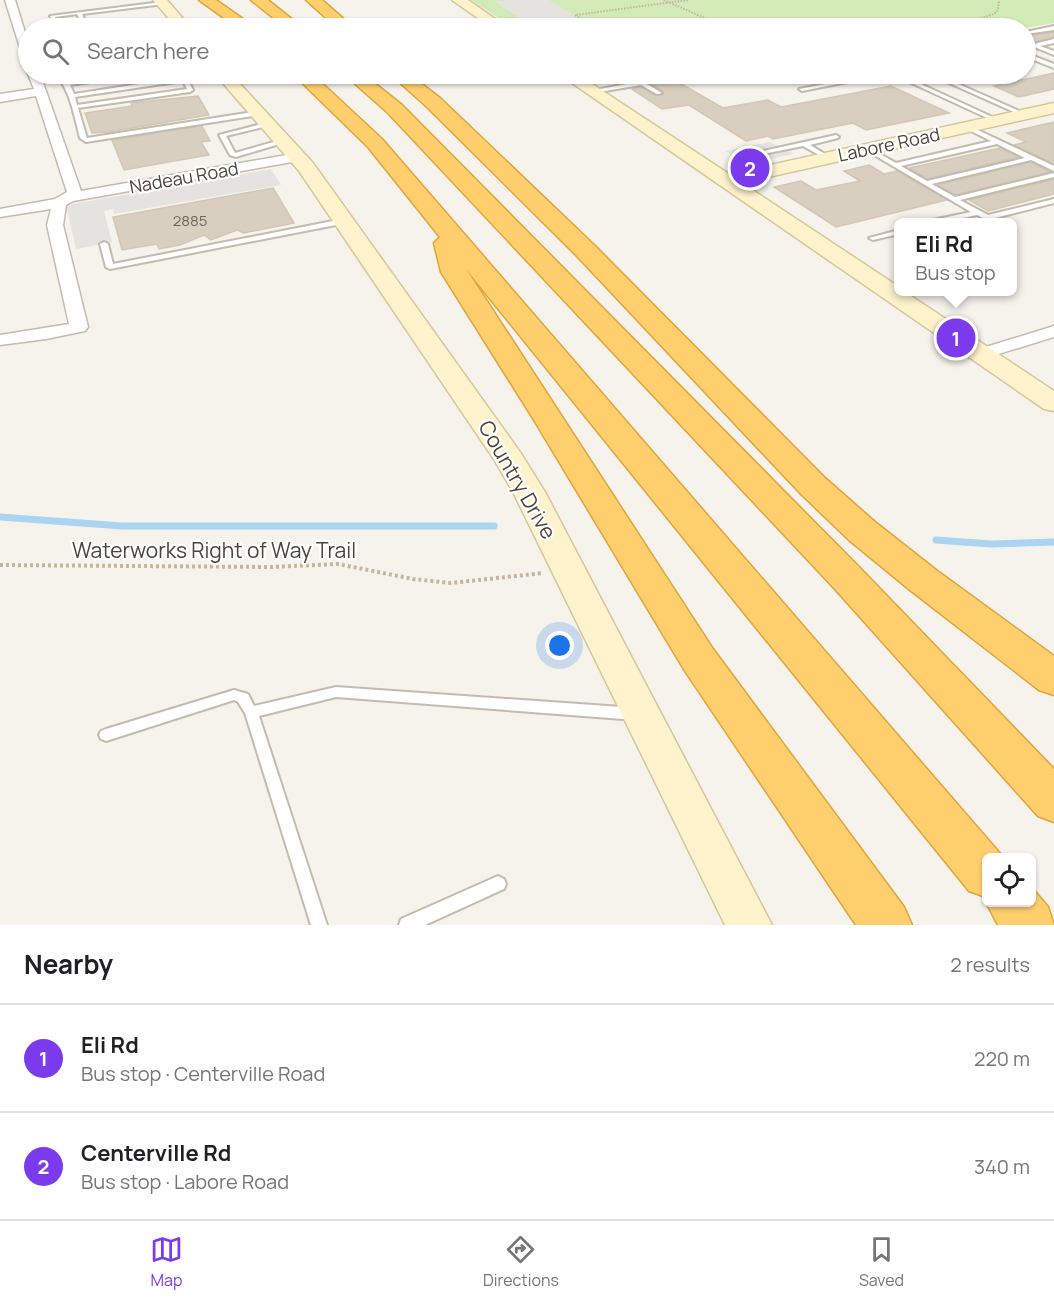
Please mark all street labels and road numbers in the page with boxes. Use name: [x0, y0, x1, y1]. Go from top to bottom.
street label: Labore Road: [836, 122, 942, 167]
street label: Nadeau Road: [127, 156, 240, 198]
street label: Country Drive: [473, 415, 563, 544]
street label: Waterworks Right of Way Trail: [72, 536, 356, 564]

